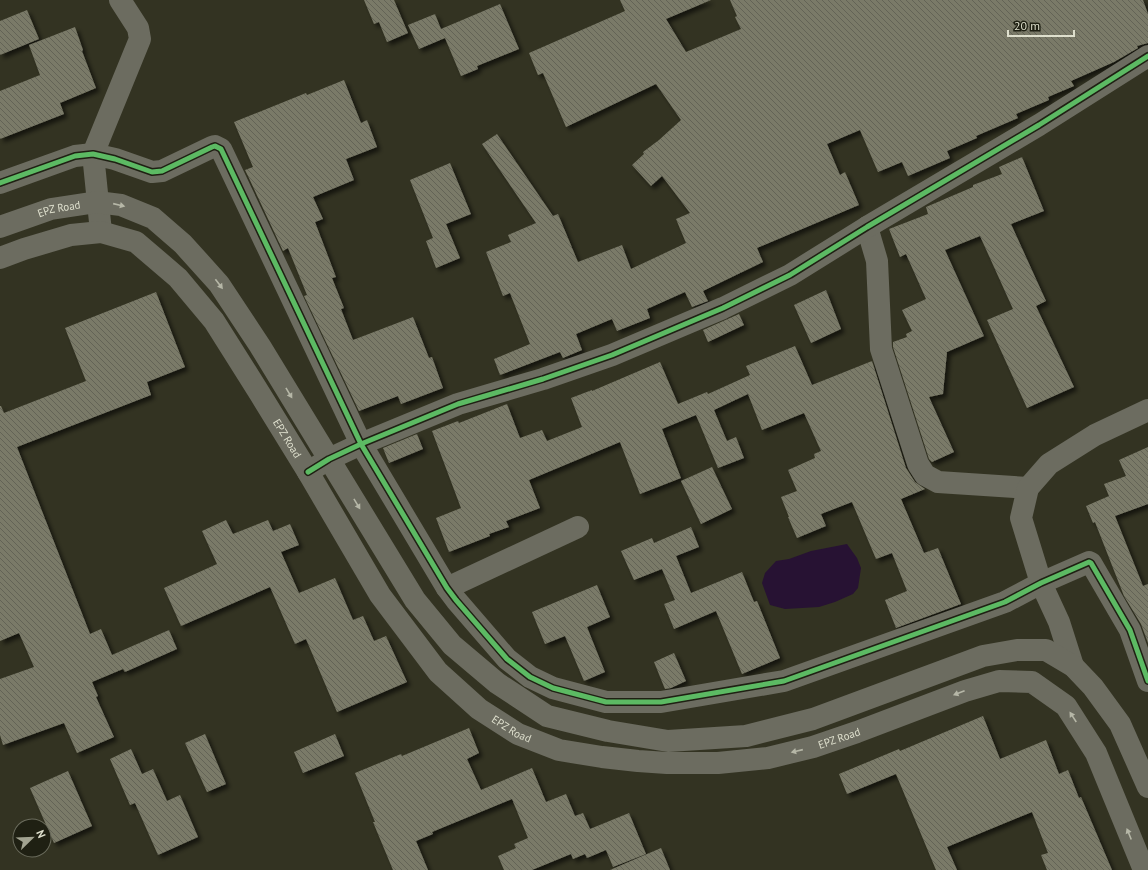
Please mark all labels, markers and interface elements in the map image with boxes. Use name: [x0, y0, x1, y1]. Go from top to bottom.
scale bar: [1008, 12, 1074, 38]
text: 20 m: [1014, 18, 1040, 33]
street label: EPZ Road: [36, 198, 81, 220]
one-way arrow: [113, 203, 125, 209]
one-way arrow: [214, 279, 223, 290]
one-way arrow: [286, 387, 293, 399]
street label: EPZ Road: [270, 416, 305, 461]
one-way arrow: [354, 498, 361, 510]
one-way arrow: [952, 691, 964, 697]
one-way arrow: [1070, 711, 1077, 723]
street label: EPZ Road: [489, 712, 533, 746]
street label: EPZ Road: [816, 724, 862, 752]
one-way arrow: [791, 749, 803, 755]
north arrow: [12, 818, 52, 858]
one-way arrow: [1126, 827, 1132, 839]
text: N: [33, 828, 49, 840]

